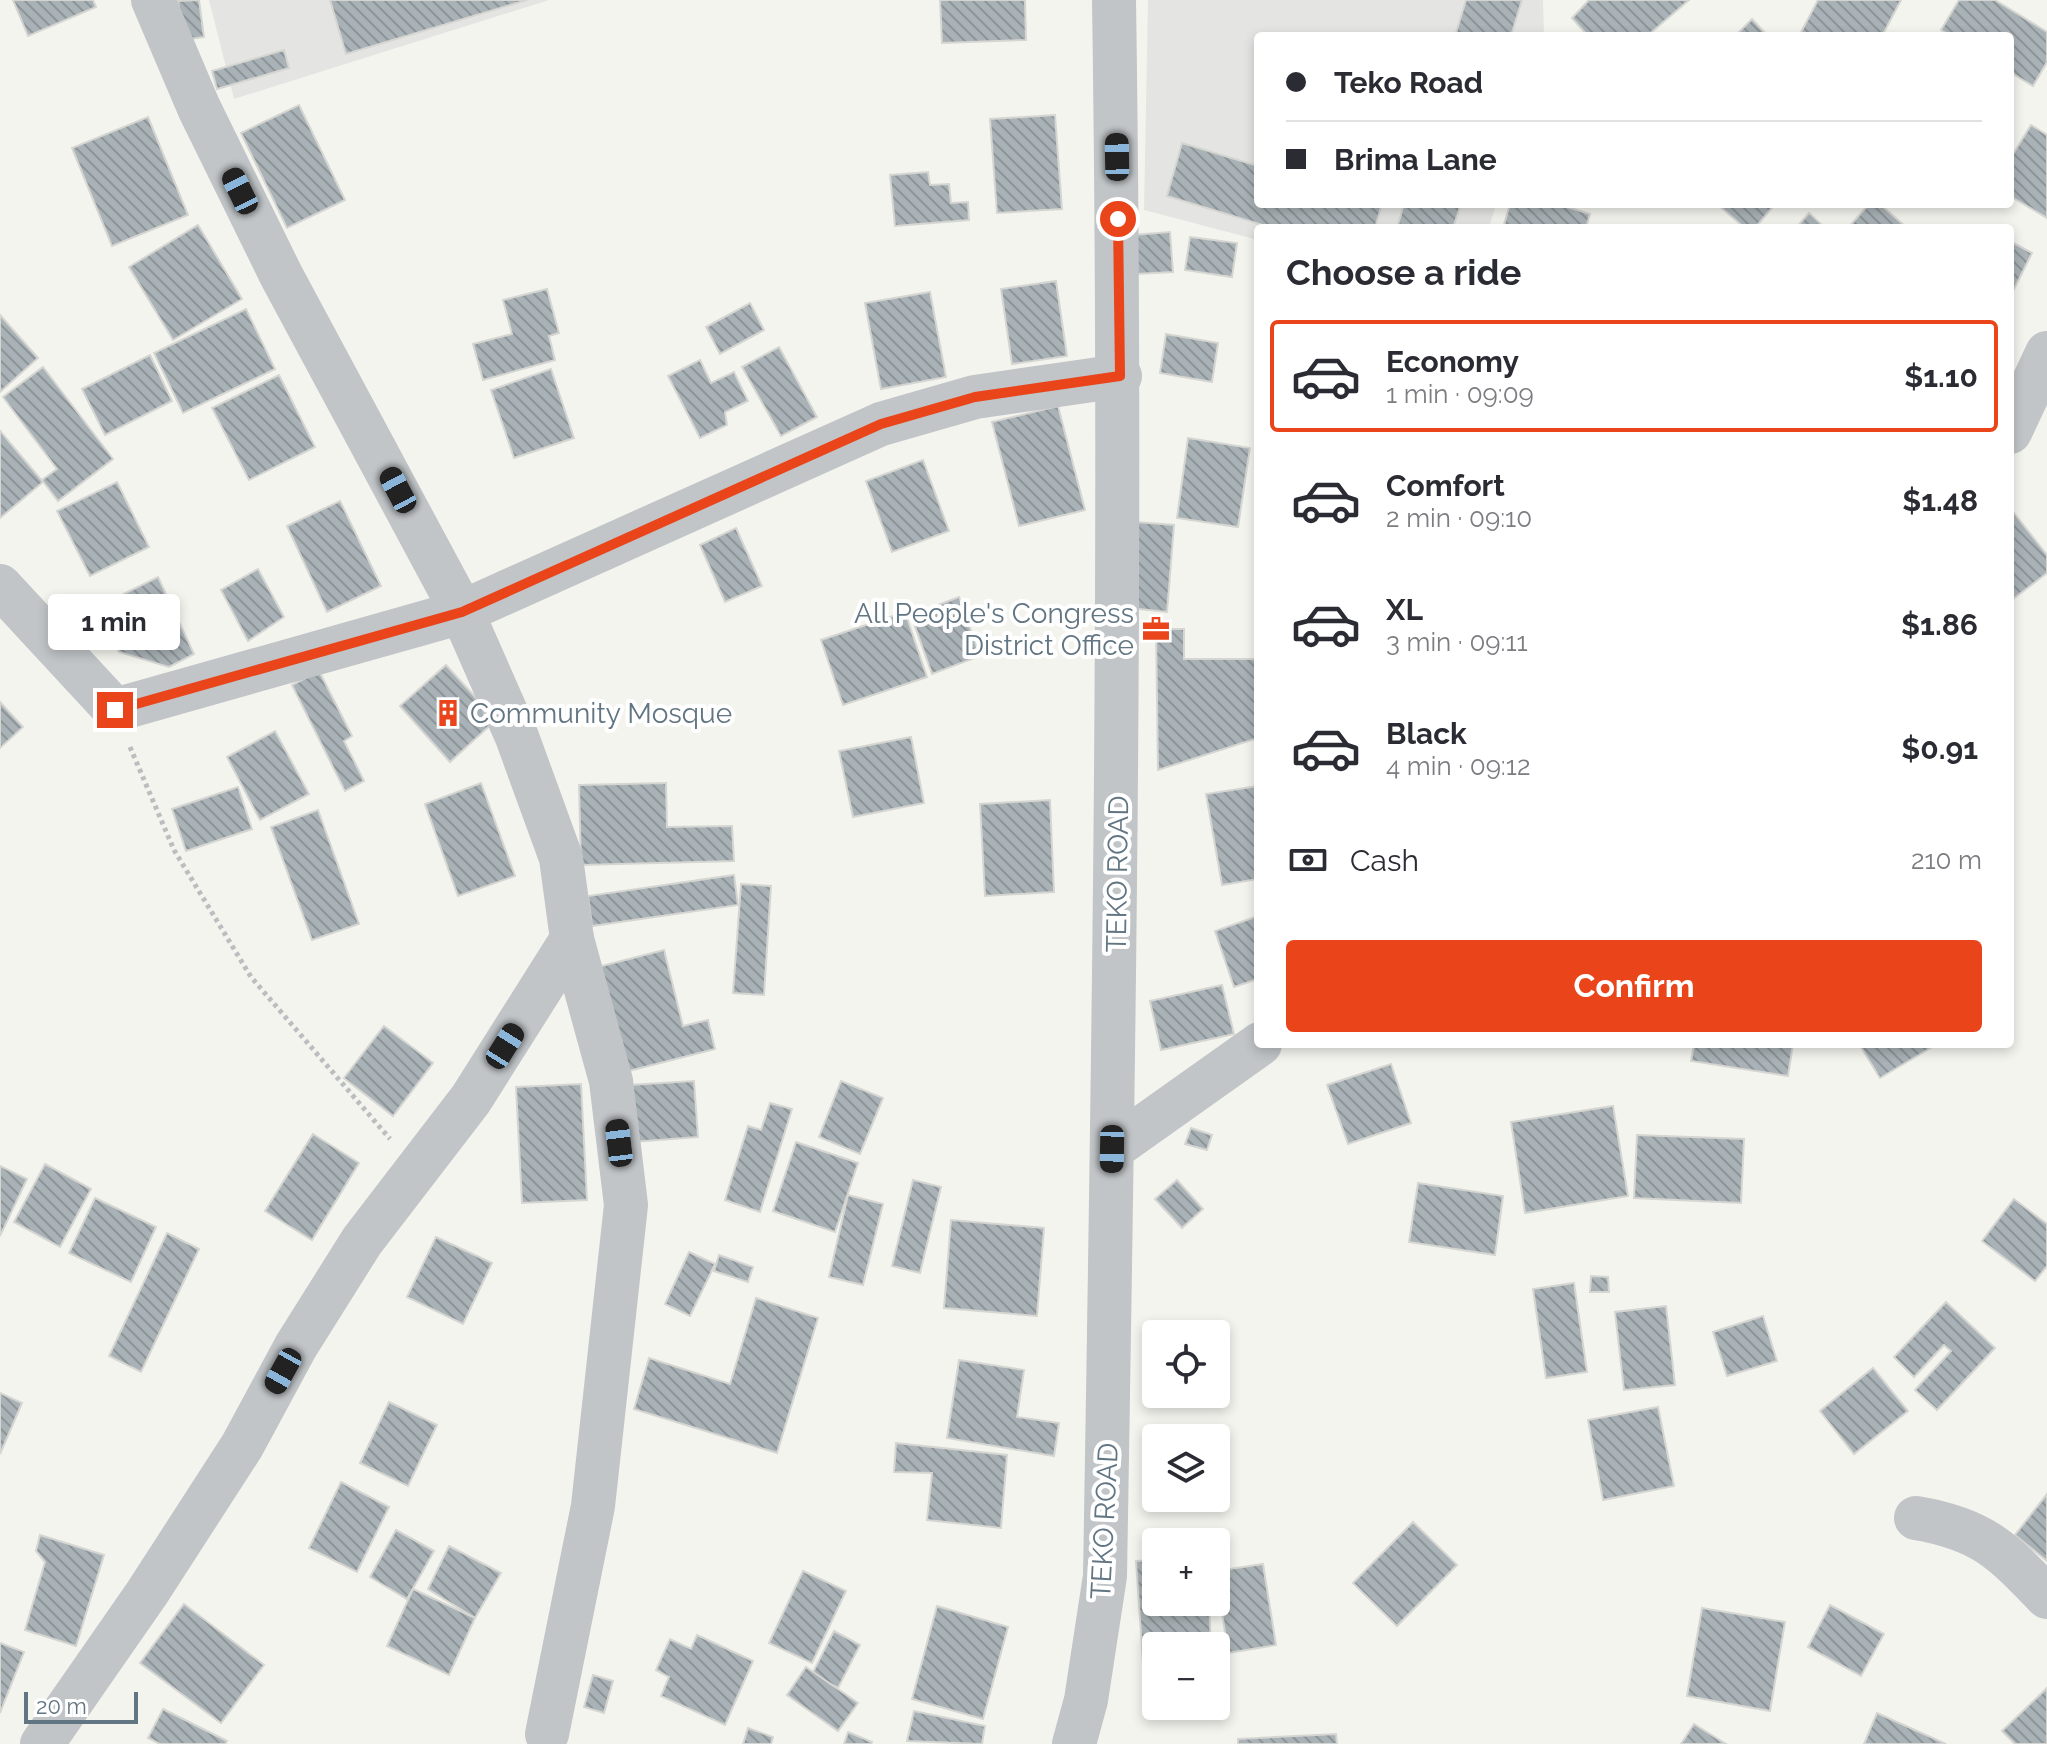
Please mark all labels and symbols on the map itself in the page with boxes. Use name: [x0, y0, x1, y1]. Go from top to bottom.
car: [1105, 133, 1129, 181]
car: [219, 164, 261, 218]
route start: [1100, 201, 1136, 237]
car: [376, 463, 420, 517]
callout: 1 min: [49, 594, 181, 650]
place label: All People's Congress District Office: [854, 597, 1134, 662]
office icon: All People's Congress District Office: [1141, 614, 1171, 644]
route end: [97, 692, 133, 728]
place label: Community Mosque: [470, 697, 732, 730]
building icon: Community Mosque: [433, 698, 463, 728]
street label: TEKO ROAD: [1100, 795, 1135, 953]
car: [482, 1019, 528, 1073]
car: [604, 1118, 634, 1168]
car: [1100, 1125, 1124, 1173]
car: [261, 1344, 305, 1398]
street label: TEKO ROAD: [1084, 1442, 1125, 1600]
scale bar: [24, 1688, 138, 1724]

